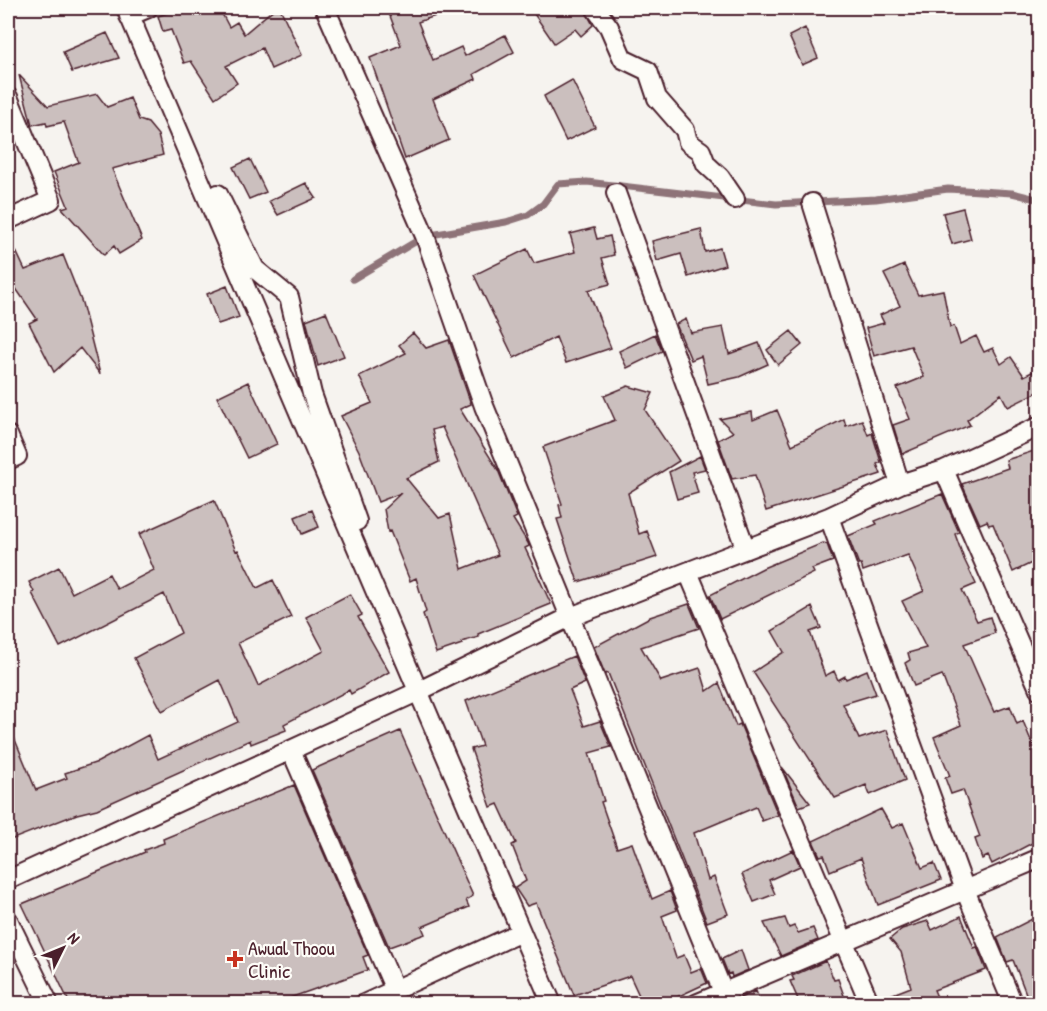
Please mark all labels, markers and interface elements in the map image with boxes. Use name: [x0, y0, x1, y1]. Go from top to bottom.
north arrow: [33, 918, 93, 978]
text: N: [63, 927, 85, 949]
place label: Awual Thoou Clinic: [248, 934, 335, 984]
marker: Awual Thoou Clinic: [226, 950, 244, 968]

